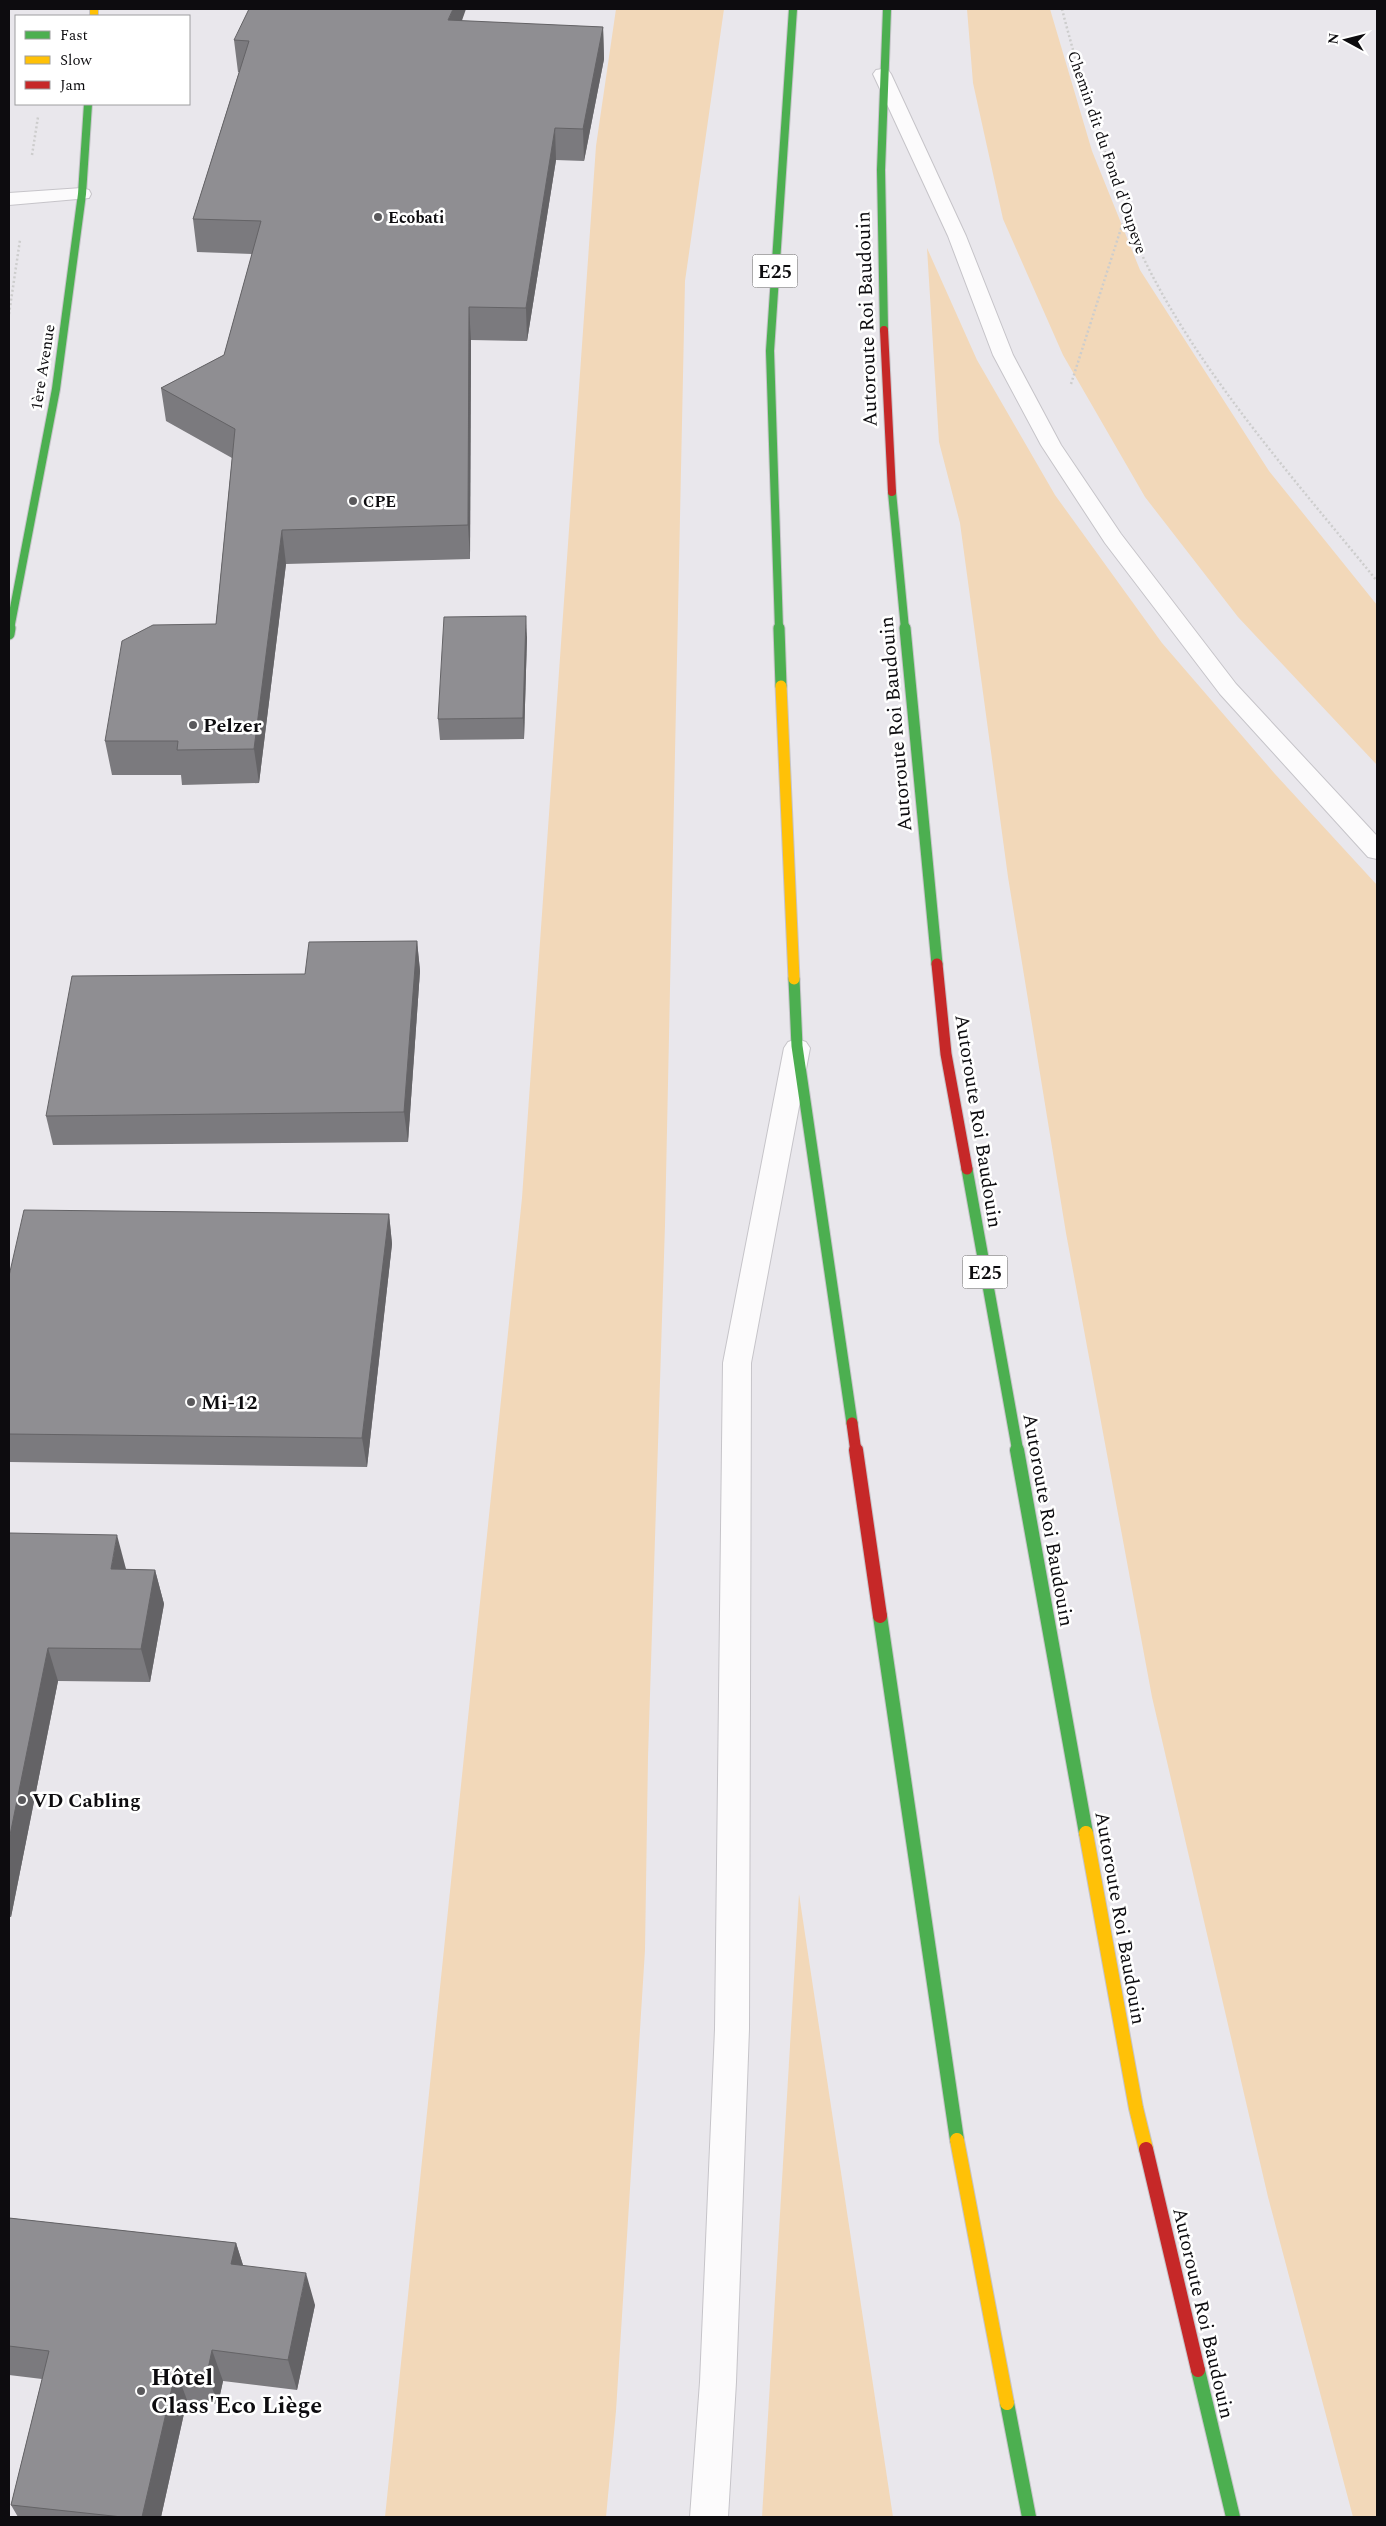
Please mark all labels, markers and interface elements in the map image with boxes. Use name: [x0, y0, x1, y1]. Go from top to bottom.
legend: [15, 15, 190, 105]
north arrow: [1321, 15, 1371, 65]
text: Fast: [60, 24, 88, 47]
text: N: [1322, 32, 1345, 45]
street label: Chemin dit du Fond d'Oupeye: [1061, 47, 1153, 257]
text: Slow: [60, 49, 92, 72]
text: Jam: [60, 74, 86, 97]
place label: Ecobati: [388, 206, 444, 230]
marker: Ecobati: [372, 211, 384, 223]
street label: Autoroute Roi Baudouin: [848, 211, 886, 427]
road number: E25: [752, 255, 798, 288]
street label: 1ère Avenue: [24, 322, 62, 412]
place label: CPE: [363, 490, 396, 514]
marker: CPE: [347, 495, 359, 507]
street label: Autoroute Roi Baudouin: [872, 615, 920, 833]
place label: Pelzer: [203, 711, 262, 741]
marker: Pelzer: [187, 719, 199, 731]
street label: Autoroute Roi Baudouin: [946, 1012, 1010, 1230]
road number: E25: [962, 1256, 1008, 1288]
place label: Mi-12: [201, 1388, 257, 1418]
marker: Mi-12: [185, 1396, 197, 1408]
street label: Autoroute Roi Baudouin: [1014, 1411, 1082, 1629]
place label: VD Cabling: [32, 1786, 141, 1816]
marker: VD Cabling: [16, 1794, 28, 1806]
street label: Autoroute Roi Baudouin: [1086, 1809, 1154, 2027]
street label: Autoroute Roi Baudouin: [1164, 2205, 1242, 2422]
place label: Hôtel Class'Eco Liège: [151, 2360, 322, 2424]
marker: Hôtel Class'Eco Liège: [135, 2385, 147, 2397]

